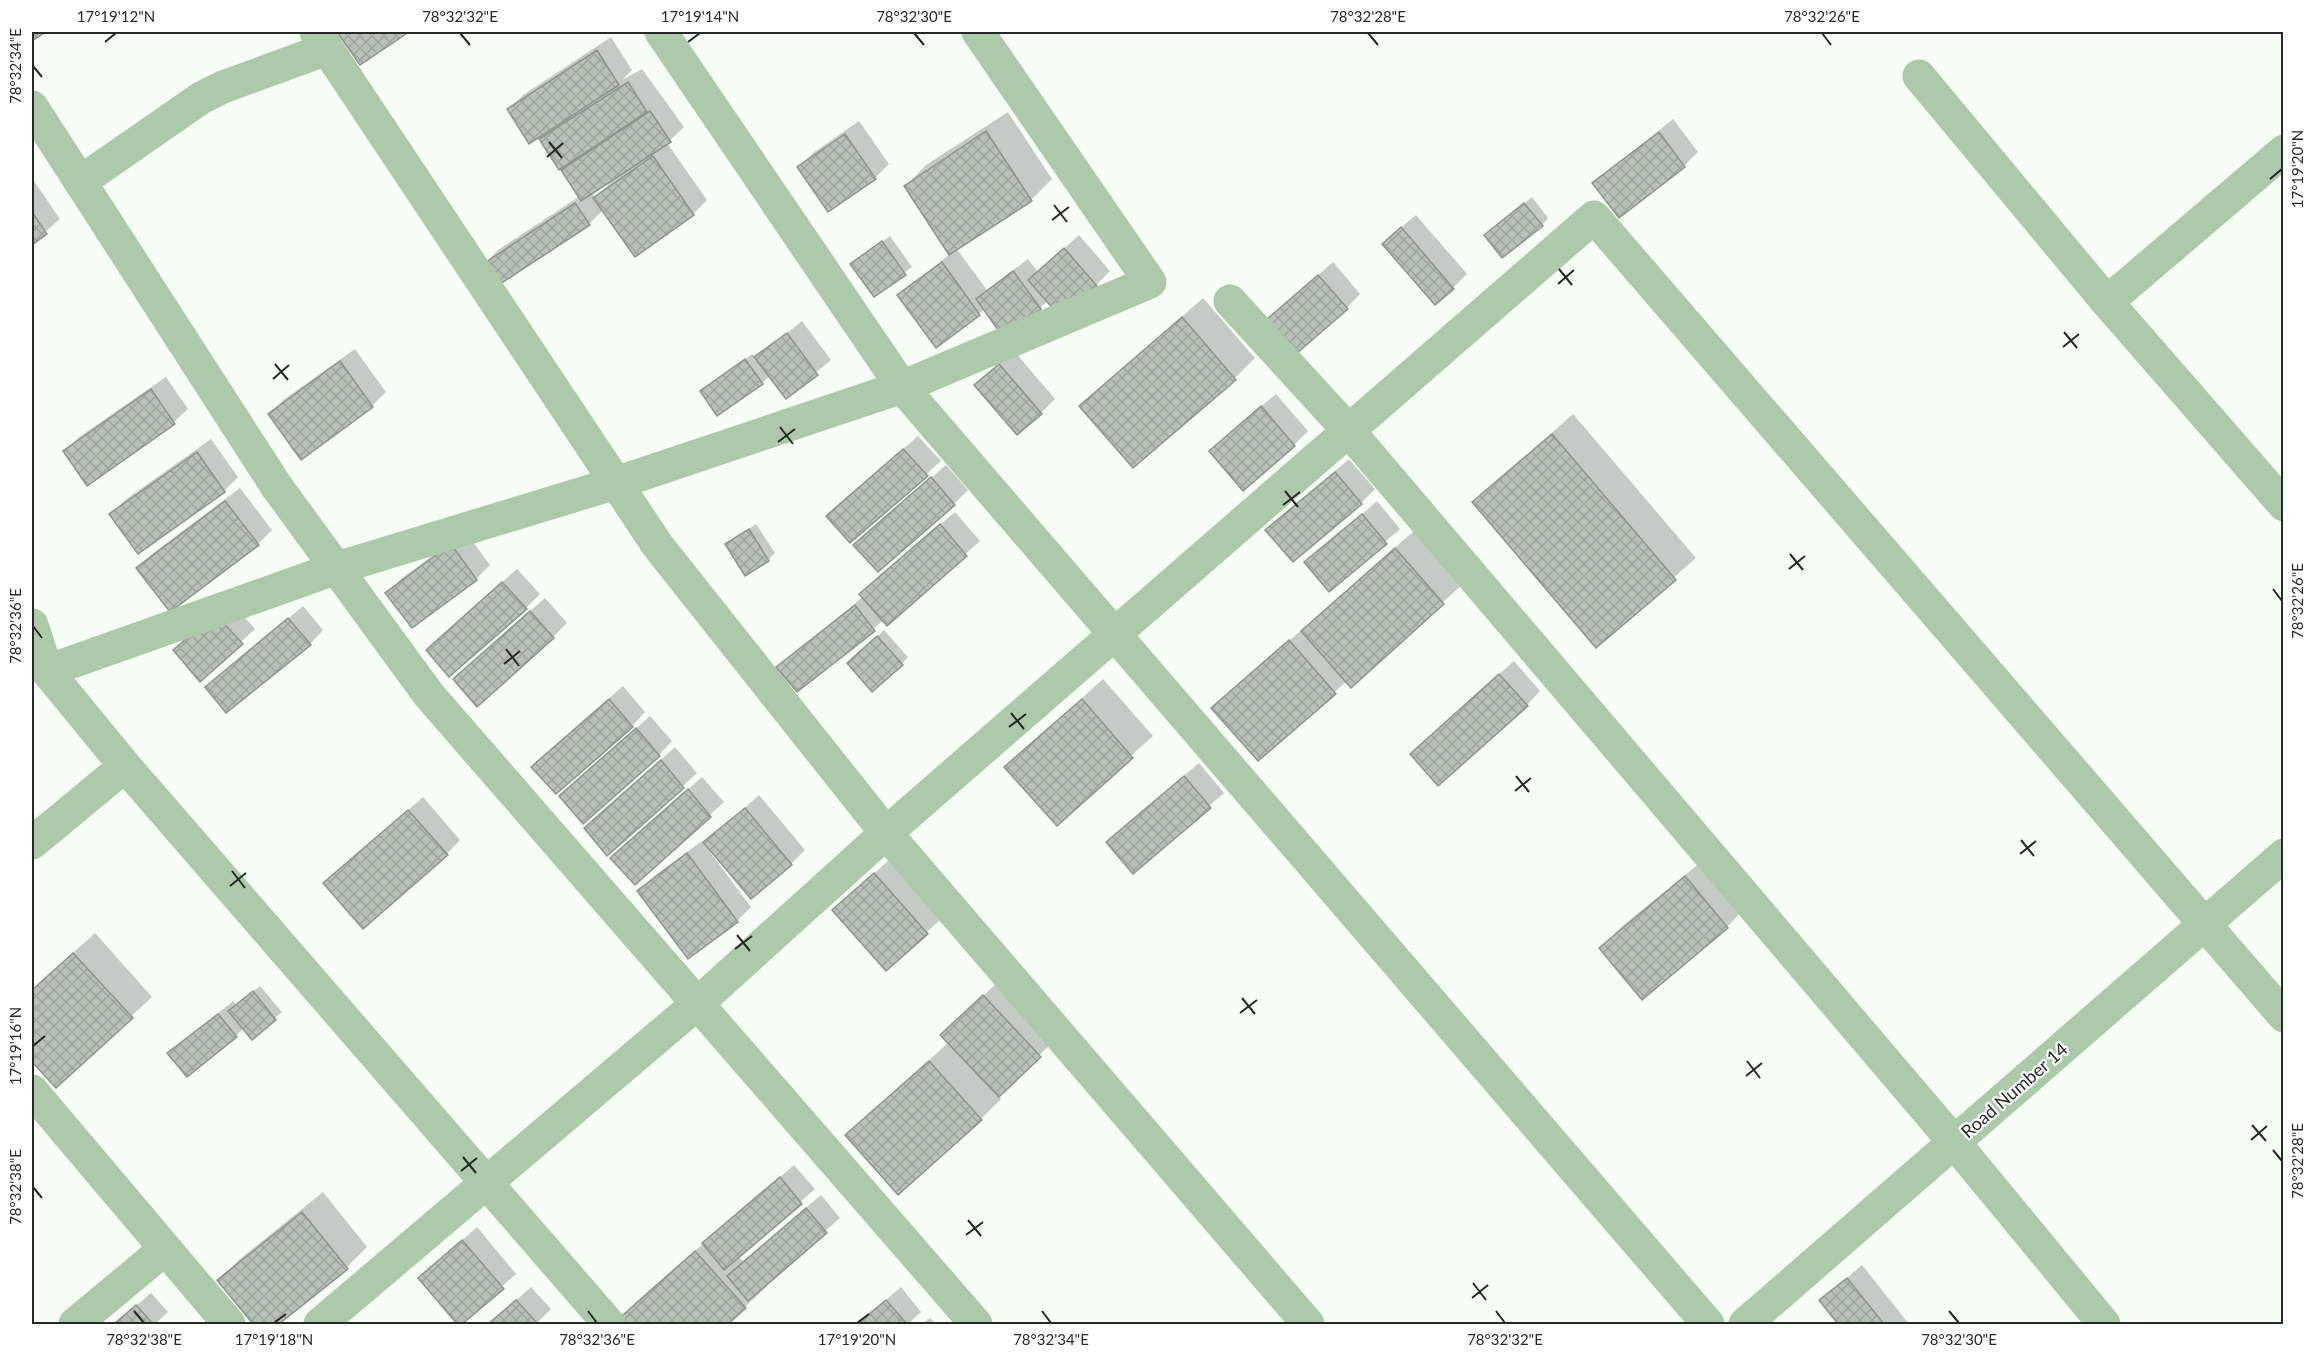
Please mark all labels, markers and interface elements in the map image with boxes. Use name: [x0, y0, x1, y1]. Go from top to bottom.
text: 17°19'12"N: [77, 7, 155, 25]
text: 78°32'32"E: [422, 7, 498, 25]
text: 17°19'14"N: [661, 7, 739, 25]
text: 78°32'30"E: [876, 7, 952, 25]
text: 78°32'28"E: [1330, 7, 1406, 25]
text: 78°32'26"E: [1784, 7, 1860, 25]
text: 78°32'34"E: [6, 28, 24, 104]
text: 17°19'20"N: [2288, 130, 2306, 208]
text: 78°32'26"E: [2288, 563, 2306, 639]
text: 78°32'36"E: [6, 588, 24, 664]
text: 17°19'16"N: [6, 1007, 24, 1085]
street label: Road Number 14: [1956, 1038, 2072, 1142]
text: 78°32'28"E: [2288, 1123, 2306, 1199]
text: 78°32'38"E: [6, 1149, 24, 1225]
text: 78°32'38"E: [106, 1330, 182, 1348]
text: 17°19'18"N: [235, 1330, 313, 1348]
text: 78°32'36"E: [559, 1330, 635, 1348]
text: 17°19'20"N: [818, 1330, 896, 1348]
text: 78°32'34"E: [1013, 1330, 1089, 1348]
text: 78°32'32"E: [1467, 1330, 1543, 1348]
text: 78°32'30"E: [1921, 1330, 1997, 1348]

